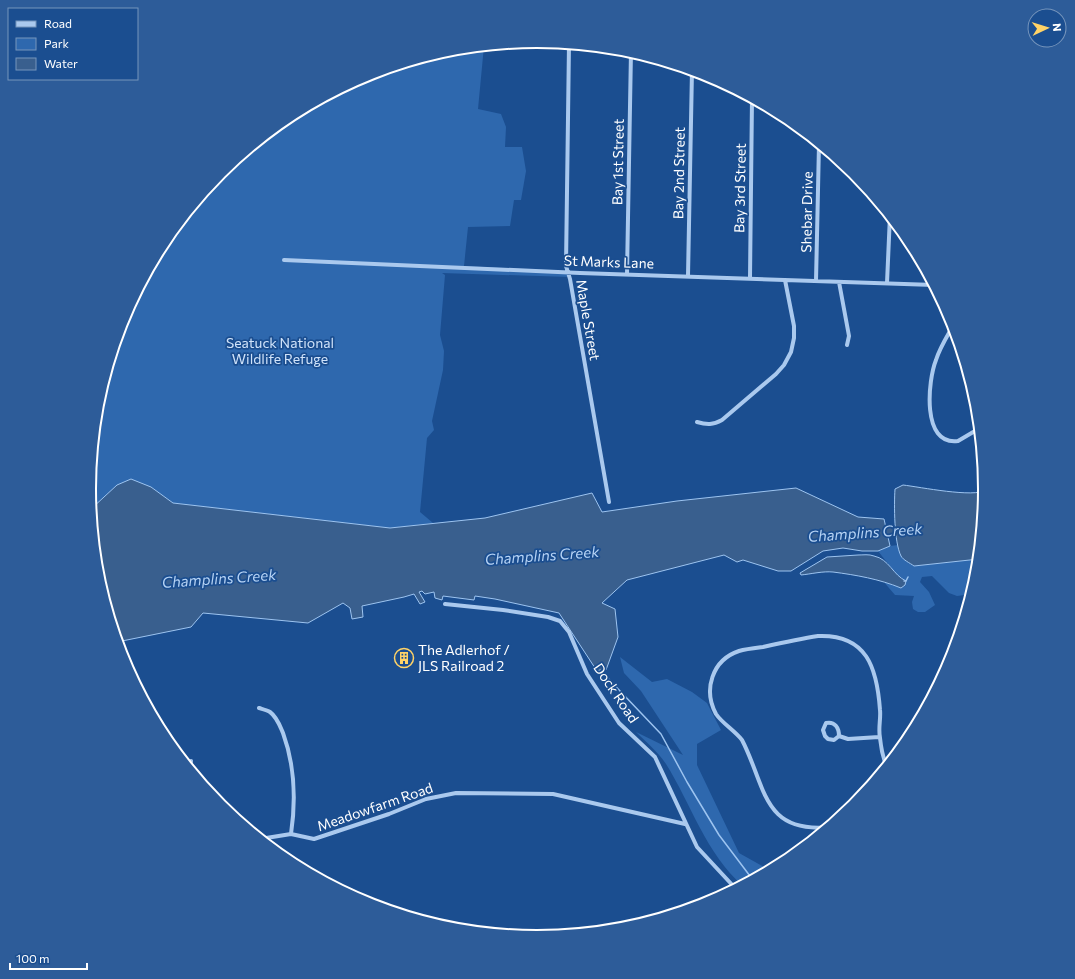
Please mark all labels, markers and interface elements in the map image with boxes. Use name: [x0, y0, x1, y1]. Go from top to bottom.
legend: [8, 8, 138, 80]
north arrow: [1027, 8, 1067, 48]
text: Road: [44, 16, 72, 30]
text: N: [1051, 23, 1064, 32]
text: Park: [44, 36, 70, 50]
text: Water: [44, 56, 78, 70]
street label: Bay 1st Street: [608, 118, 627, 205]
street label: Bay 2nd Street: [669, 126, 688, 219]
street label: Bay 3rd Street: [730, 143, 749, 233]
street label: Shebar Drive: [797, 171, 816, 253]
street label: St Marks Lane: [564, 251, 654, 272]
street label: Maple Street: [573, 278, 604, 362]
park label: Seatuck National Wildlife Refuge: [226, 334, 334, 367]
water label: Champlins Creek: [807, 519, 924, 545]
water label: Champlins Creek: [484, 542, 601, 568]
water label: Champlins Creek: [161, 565, 278, 591]
place label: The Adlerhof / JLS Railroad 2: [418, 641, 510, 674]
building icon: The Adlerhof / JLS Railroad 2: [393, 647, 415, 669]
street label: Dock Road: [590, 660, 643, 726]
street label: Meadowfarm Road: [315, 779, 435, 834]
scale bar: [10, 945, 87, 971]
text: 100 m: [16, 951, 50, 965]

